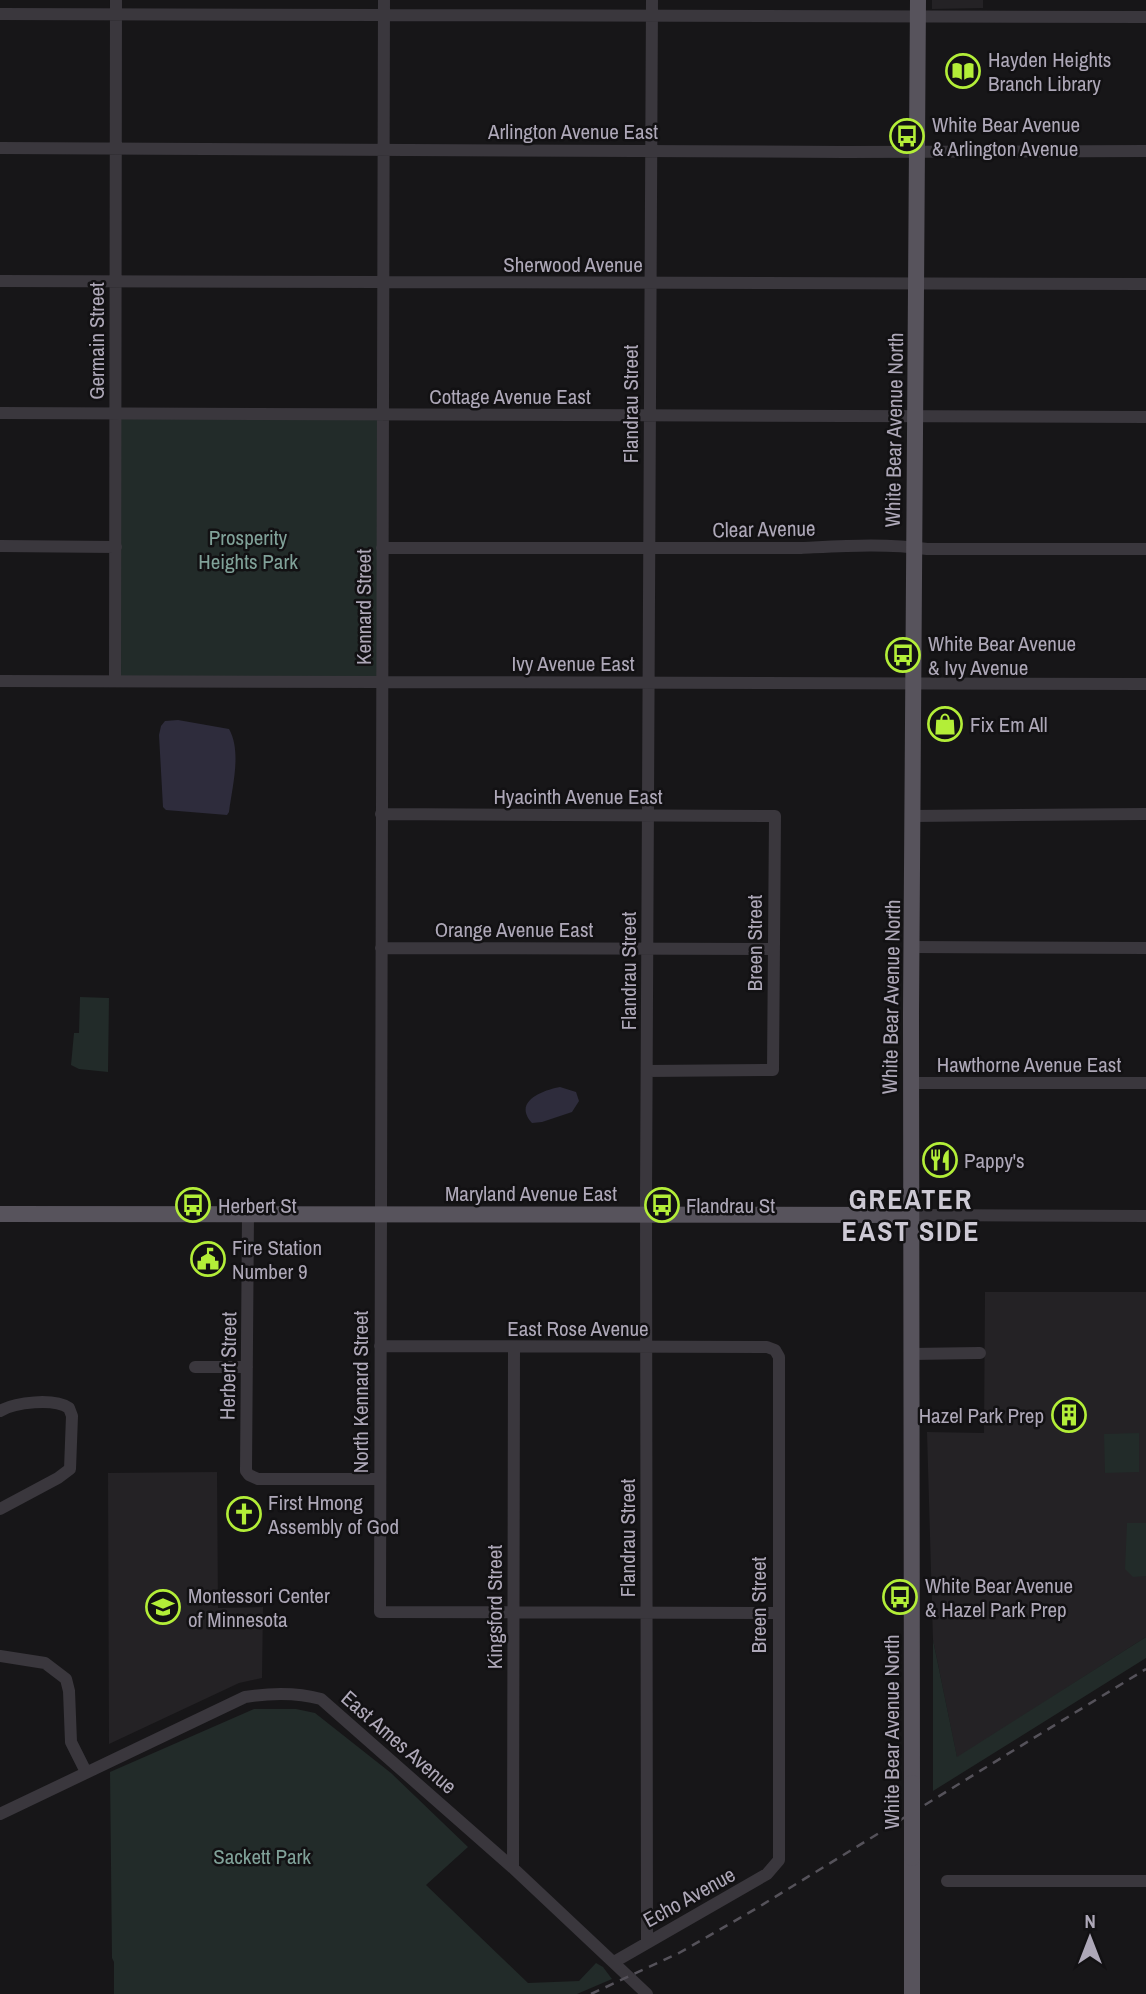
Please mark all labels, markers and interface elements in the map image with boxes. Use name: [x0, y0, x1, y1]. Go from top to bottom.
place label: Hayden Heights Branch Library: [988, 45, 1111, 98]
library icon: Hayden Heights Branch Library: [944, 52, 982, 90]
place label: White Bear Avenue & Arlington Avenue: [932, 110, 1080, 163]
street label: Arlington Avenue East: [487, 117, 658, 146]
bus stop icon: White Bear Avenue & Arlington Avenue: [888, 117, 926, 155]
street label: Sherwood Avenue: [503, 250, 643, 279]
street label: Germain Street: [82, 282, 111, 400]
street label: White Bear Avenue North: [878, 332, 910, 528]
street label: Flandrau Street: [616, 344, 645, 463]
street label: Cottage Avenue East: [429, 382, 591, 411]
street label: Clear Avenue: [712, 514, 816, 544]
park label: Prosperity Heights Park: [198, 523, 298, 576]
street label: Kennard Street: [349, 549, 378, 665]
place label: White Bear Avenue & Ivy Avenue: [928, 629, 1076, 682]
bus stop icon: White Bear Avenue & Ivy Avenue: [884, 636, 922, 674]
street label: Ivy Avenue East: [511, 649, 635, 678]
shop icon: Fix Em All: [926, 705, 964, 743]
place label: Fix Em All: [970, 710, 1048, 739]
street label: Hyacinth Avenue East: [493, 782, 663, 811]
street label: Breen Street: [740, 894, 769, 991]
street label: White Bear Avenue North: [875, 899, 907, 1095]
street label: Flandrau Street: [614, 911, 643, 1030]
street label: Orange Avenue East: [435, 915, 594, 944]
street label: Hawthorne Avenue East: [937, 1050, 1121, 1079]
restaurant icon: Pappy's: [921, 1141, 959, 1179]
place label: Pappy's: [964, 1146, 1025, 1175]
street label: Maryland Avenue East: [445, 1179, 617, 1208]
district label: GREATER EAST SIDE: [841, 1180, 981, 1250]
bus stop icon: Herbert St: [174, 1186, 212, 1224]
bus stop icon: Flandrau St: [643, 1186, 681, 1224]
place label: Herbert St: [218, 1191, 297, 1220]
place label: Flandrau St: [686, 1191, 775, 1220]
place label: Fire Station Number 9: [232, 1233, 322, 1286]
public building icon: Fire Station Number 9: [189, 1240, 227, 1278]
street label: North Kennard Street: [346, 1310, 375, 1473]
street label: Herbert Street: [213, 1311, 243, 1420]
street label: East Rose Avenue: [507, 1314, 649, 1343]
building icon: Hazel Park Prep: [1050, 1396, 1088, 1434]
place label: Hazel Park Prep: [919, 1401, 1044, 1430]
street label: Flandrau Street: [613, 1478, 642, 1597]
place label: First Hmong Assembly of God: [267, 1488, 399, 1541]
church icon: First Hmong Assembly of God: [225, 1495, 263, 1533]
street label: Kingsford Street: [480, 1545, 509, 1669]
street label: Breen Street: [744, 1556, 773, 1653]
place label: White Bear Avenue & Hazel Park Prep: [925, 1571, 1073, 1624]
bus stop icon: White Bear Avenue & Hazel Park Prep: [881, 1578, 919, 1616]
place label: Montessori Center of Minnesota: [188, 1581, 330, 1634]
school or university icon: Montessori Center of Minnesota: [144, 1588, 182, 1626]
street label: White Bear Avenue North: [877, 1635, 906, 1829]
street label: East Ames Avenue: [335, 1684, 463, 1800]
park label: Sackett Park: [213, 1842, 311, 1871]
street label: Echo Avenue: [638, 1860, 740, 1934]
north arrow: [1055, 1903, 1125, 1973]
text: N: [1084, 1908, 1096, 1934]

